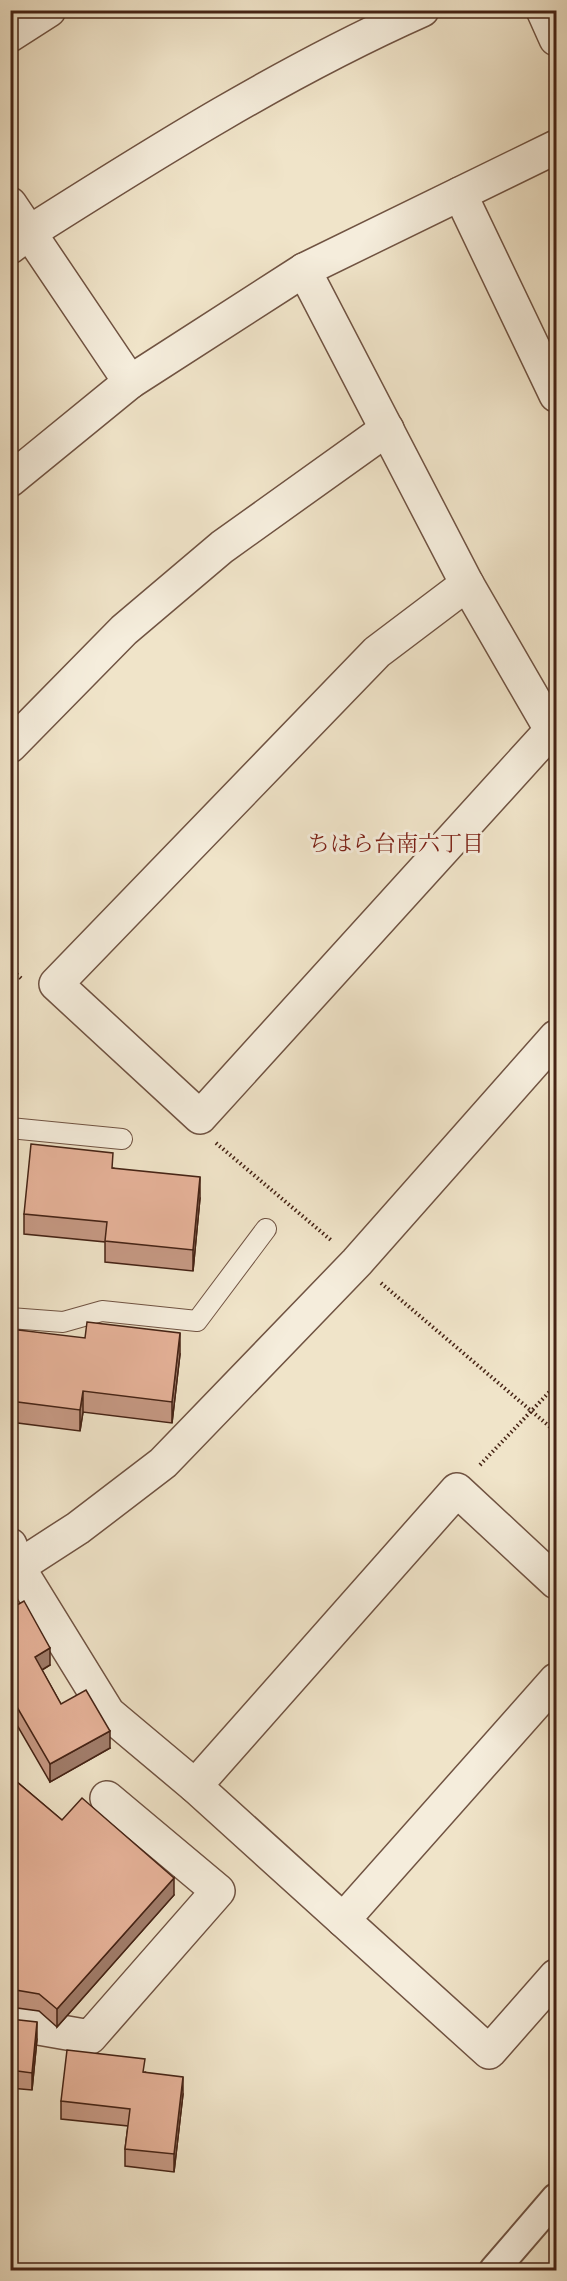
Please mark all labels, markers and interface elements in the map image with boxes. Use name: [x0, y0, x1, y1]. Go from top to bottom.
district label: ちはら台南六丁目: [308, 831, 484, 857]

